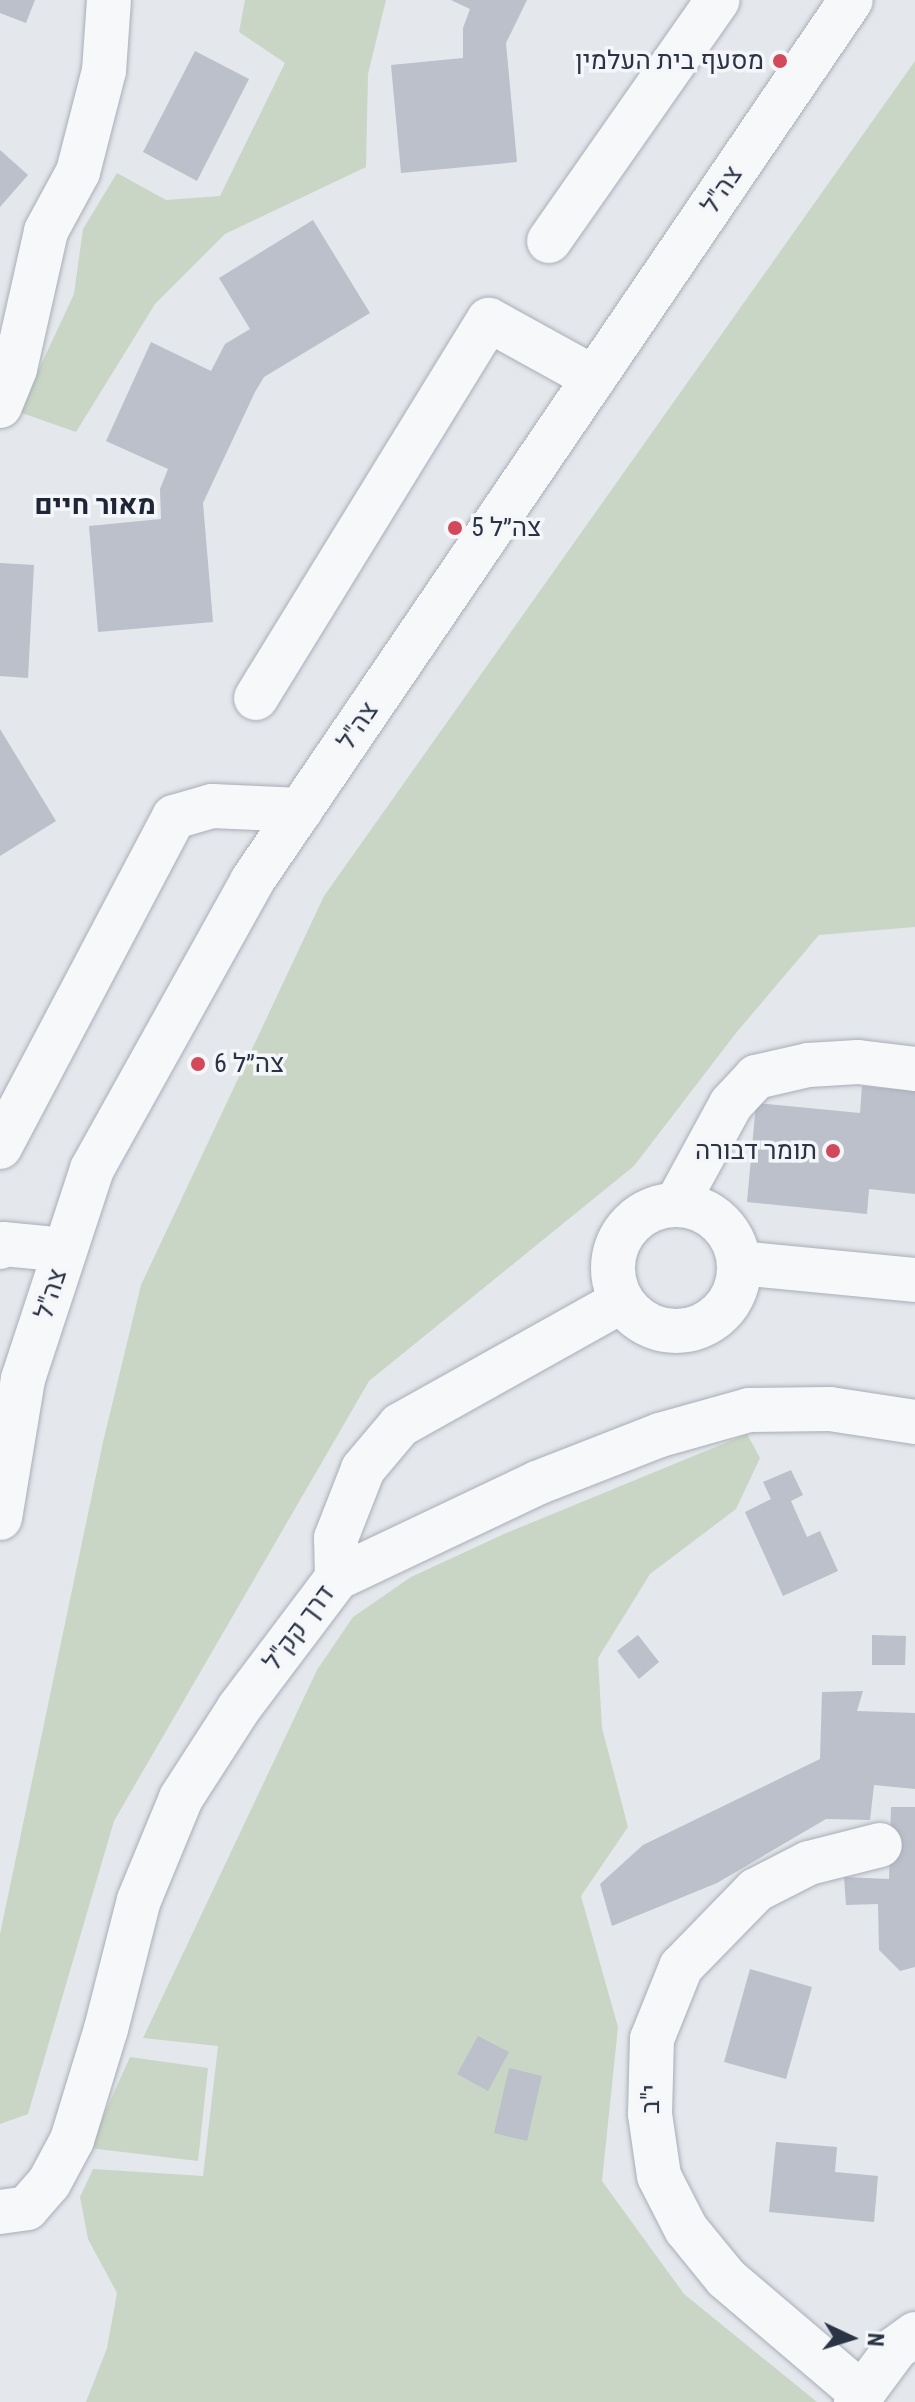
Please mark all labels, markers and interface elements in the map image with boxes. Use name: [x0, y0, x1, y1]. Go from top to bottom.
place label: מסעף בית העלמין: [575, 45, 764, 77]
marker: מסעף בית העלמין: [771, 52, 789, 70]
street label: צה"ל: [695, 160, 749, 220]
district label: מאור חיים: [34, 488, 156, 522]
place label: צה״ל 5: [471, 512, 541, 544]
marker: צה״ל 5: [446, 519, 464, 537]
street label: צה"ל: [331, 696, 385, 756]
place label: צה״ל 6: [214, 1048, 284, 1080]
marker: צה״ל 6: [189, 1055, 207, 1073]
place label: תומר דבורה: [695, 1135, 817, 1167]
marker: תומר דבורה: [824, 1142, 842, 1160]
street label: צה"ל: [28, 1265, 74, 1323]
street label: דרך קק"ל: [257, 1579, 341, 1677]
street label: י"ב: [635, 2084, 667, 2114]
north arrow: [811, 2298, 891, 2378]
text: N: [863, 2332, 888, 2347]

